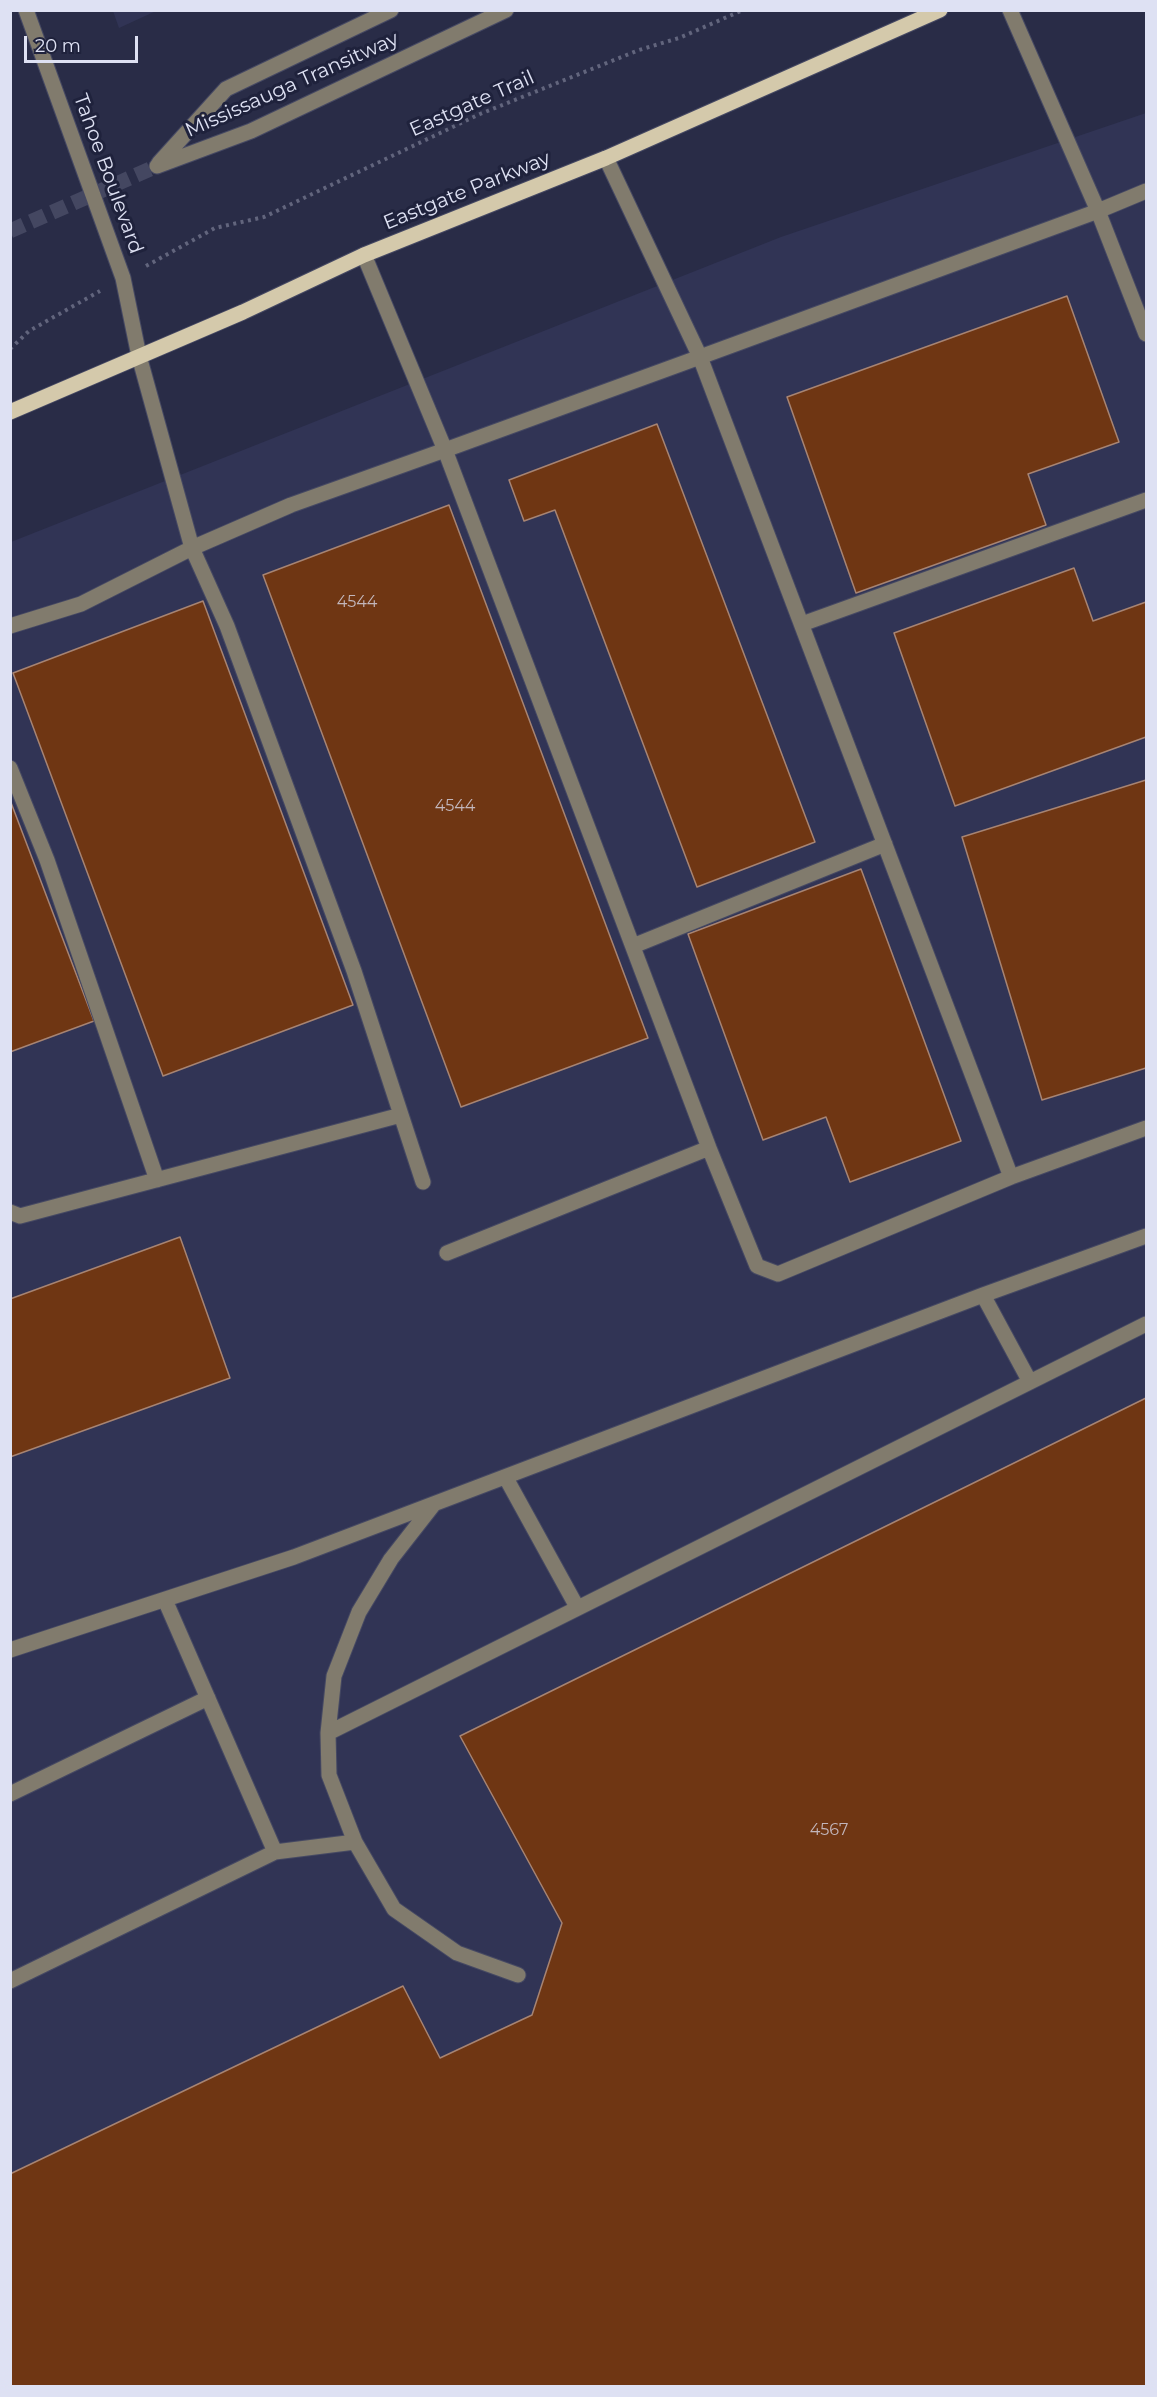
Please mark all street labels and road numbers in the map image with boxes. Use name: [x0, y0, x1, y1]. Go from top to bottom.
street label: Mississauga Transitway: [182, 27, 402, 143]
street label: Eastgate Trail: [406, 66, 538, 142]
street label: Tahoe Boulevard: [68, 91, 148, 257]
street label: Eastgate Parkway: [380, 147, 554, 235]

